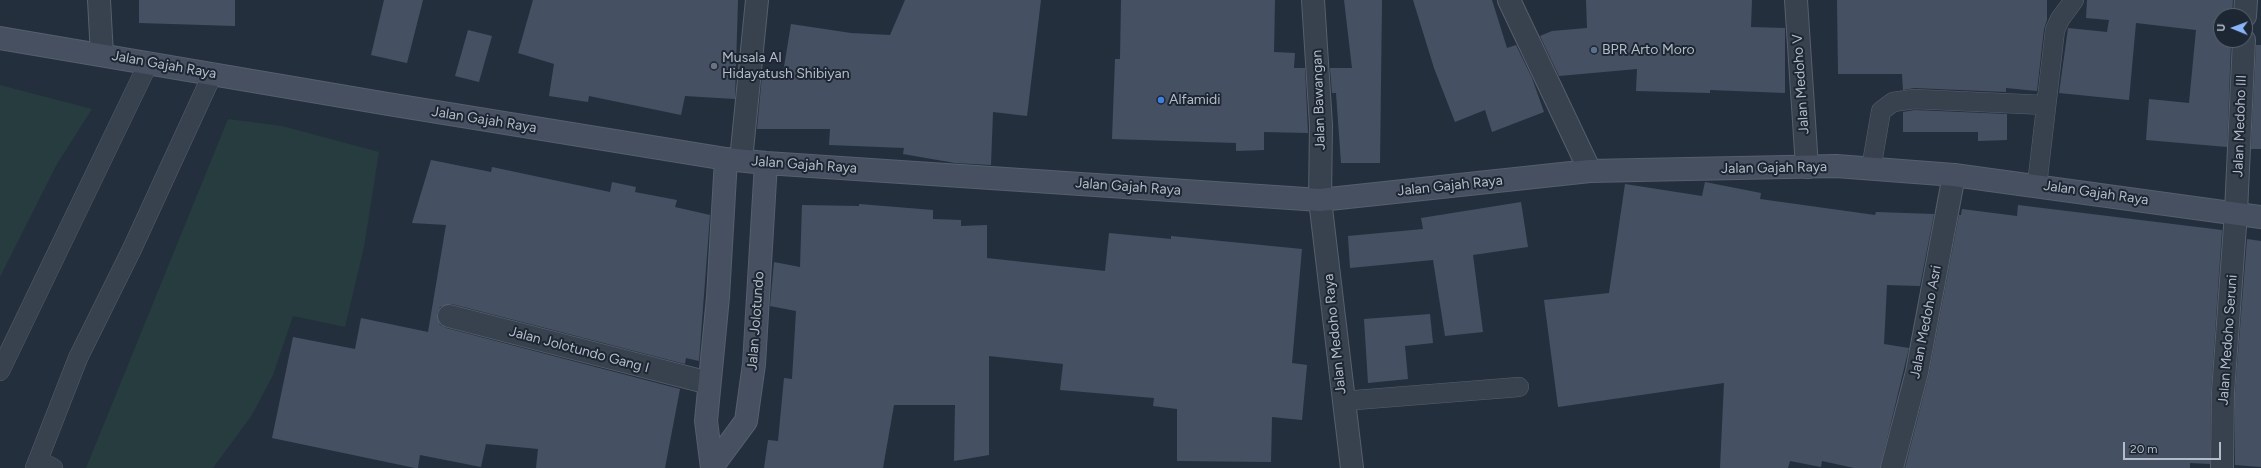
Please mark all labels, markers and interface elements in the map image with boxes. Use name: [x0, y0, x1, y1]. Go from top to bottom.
north arrow: [2213, 8, 2253, 48]
text: U: [2215, 24, 2228, 32]
street label: Jalan Medoho V: [1789, 33, 1813, 135]
place label: BPR Arto Moro: [1602, 42, 1695, 58]
marker: BPR Arto Moro: [1589, 45, 1599, 55]
street label: Jalan Gajah Raya: [110, 48, 218, 82]
place label: Musala Al Hidayatush Shibiyan: [722, 50, 850, 82]
street label: Jalan Bawangan: [1309, 50, 1329, 150]
marker: Musala Al Hidayatush Shibiyan: [709, 61, 719, 71]
street label: Jalan Medoho III: [2230, 75, 2250, 177]
place label: Alfamidi: [1169, 92, 1220, 108]
marker: Alfamidi: [1156, 95, 1166, 105]
street label: Jalan Gajah Raya: [430, 103, 538, 137]
street label: Jalan Gajah Raya: [751, 153, 857, 177]
street label: Jalan Gajah Raya: [1721, 159, 1827, 177]
street label: Jalan Gajah Raya: [1396, 172, 1504, 200]
street label: Jalan Gajah Raya: [1075, 175, 1181, 199]
street label: Jalan Gajah Raya: [2042, 177, 2150, 209]
street label: Jalan Medoho Asri: [1907, 264, 1945, 380]
street label: Jalan Jolotundo: [744, 271, 768, 371]
street label: Jalan Medoho Raya: [1320, 273, 1350, 395]
street label: Jalan Medoho Seruni: [2215, 274, 2241, 406]
street label: Jalan Jolotundo Gang I: [507, 323, 651, 377]
scale bar: [2125, 434, 2223, 460]
text: 20 m: [2130, 442, 2158, 456]

